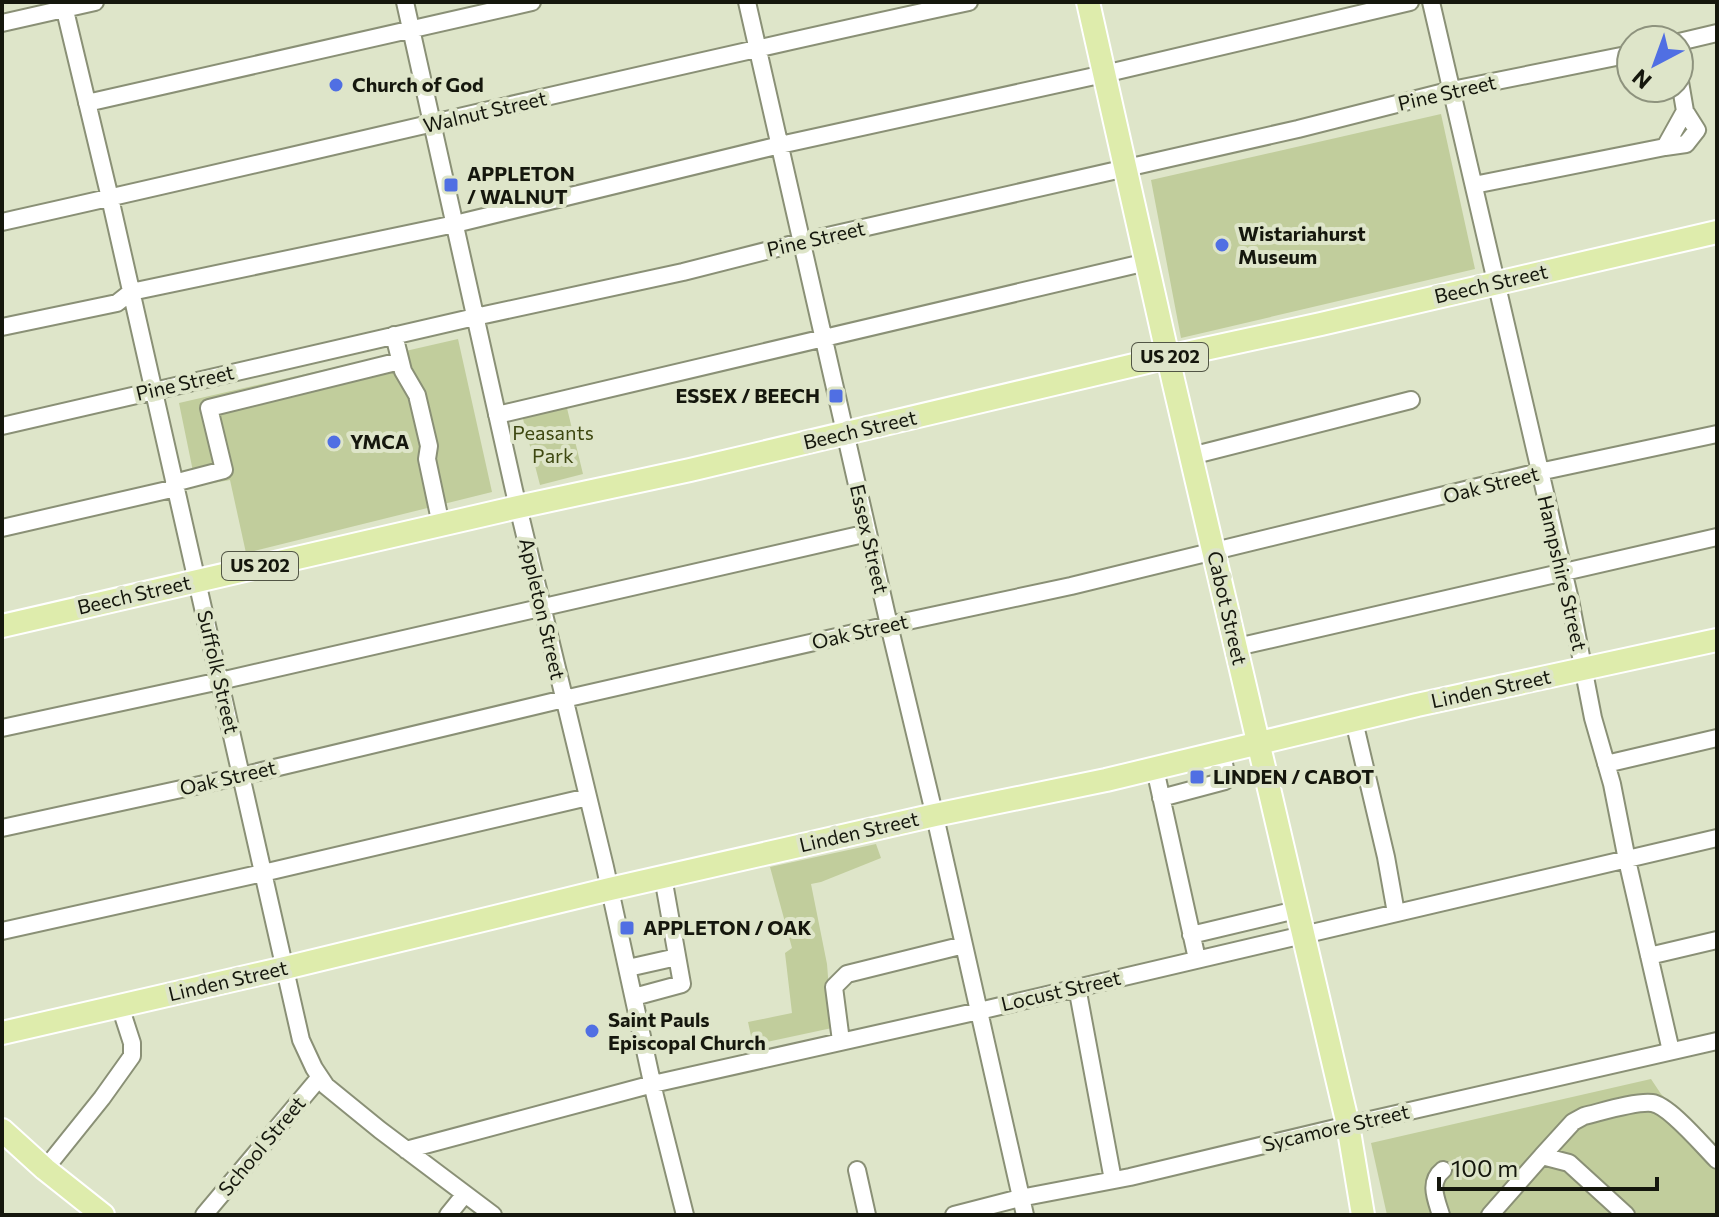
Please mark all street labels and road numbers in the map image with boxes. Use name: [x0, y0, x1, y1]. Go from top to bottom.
street label: Pine Street: [1395, 69, 1498, 115]
street label: Walnut Street: [421, 85, 549, 137]
street label: Pine Street: [764, 215, 867, 261]
street label: Beech Street: [1432, 258, 1550, 308]
road number: US 202: [1132, 343, 1208, 371]
street label: Pine Street: [133, 359, 236, 405]
street label: Beech Street: [801, 404, 919, 454]
street label: Oak Street: [1440, 461, 1541, 508]
street label: Essex Street: [846, 482, 894, 596]
street label: Hampshire Street: [1533, 493, 1593, 653]
street label: Appleton Street: [515, 536, 571, 682]
street label: Cabot Street: [1203, 548, 1253, 667]
road number: US 202: [222, 552, 298, 580]
street label: Beech Street: [75, 569, 193, 619]
street label: Suffolk Street: [193, 608, 245, 736]
street label: Oak Street: [809, 608, 910, 654]
street label: Linden Street: [1429, 664, 1553, 712]
street label: Oak Street: [177, 754, 278, 800]
street label: Linden Street: [797, 806, 921, 856]
street label: Linden Street: [166, 955, 290, 1005]
street label: Locust Street: [999, 965, 1123, 1015]
street label: School Street: [213, 1091, 310, 1200]
street label: Sycamore Street: [1260, 1099, 1411, 1156]

